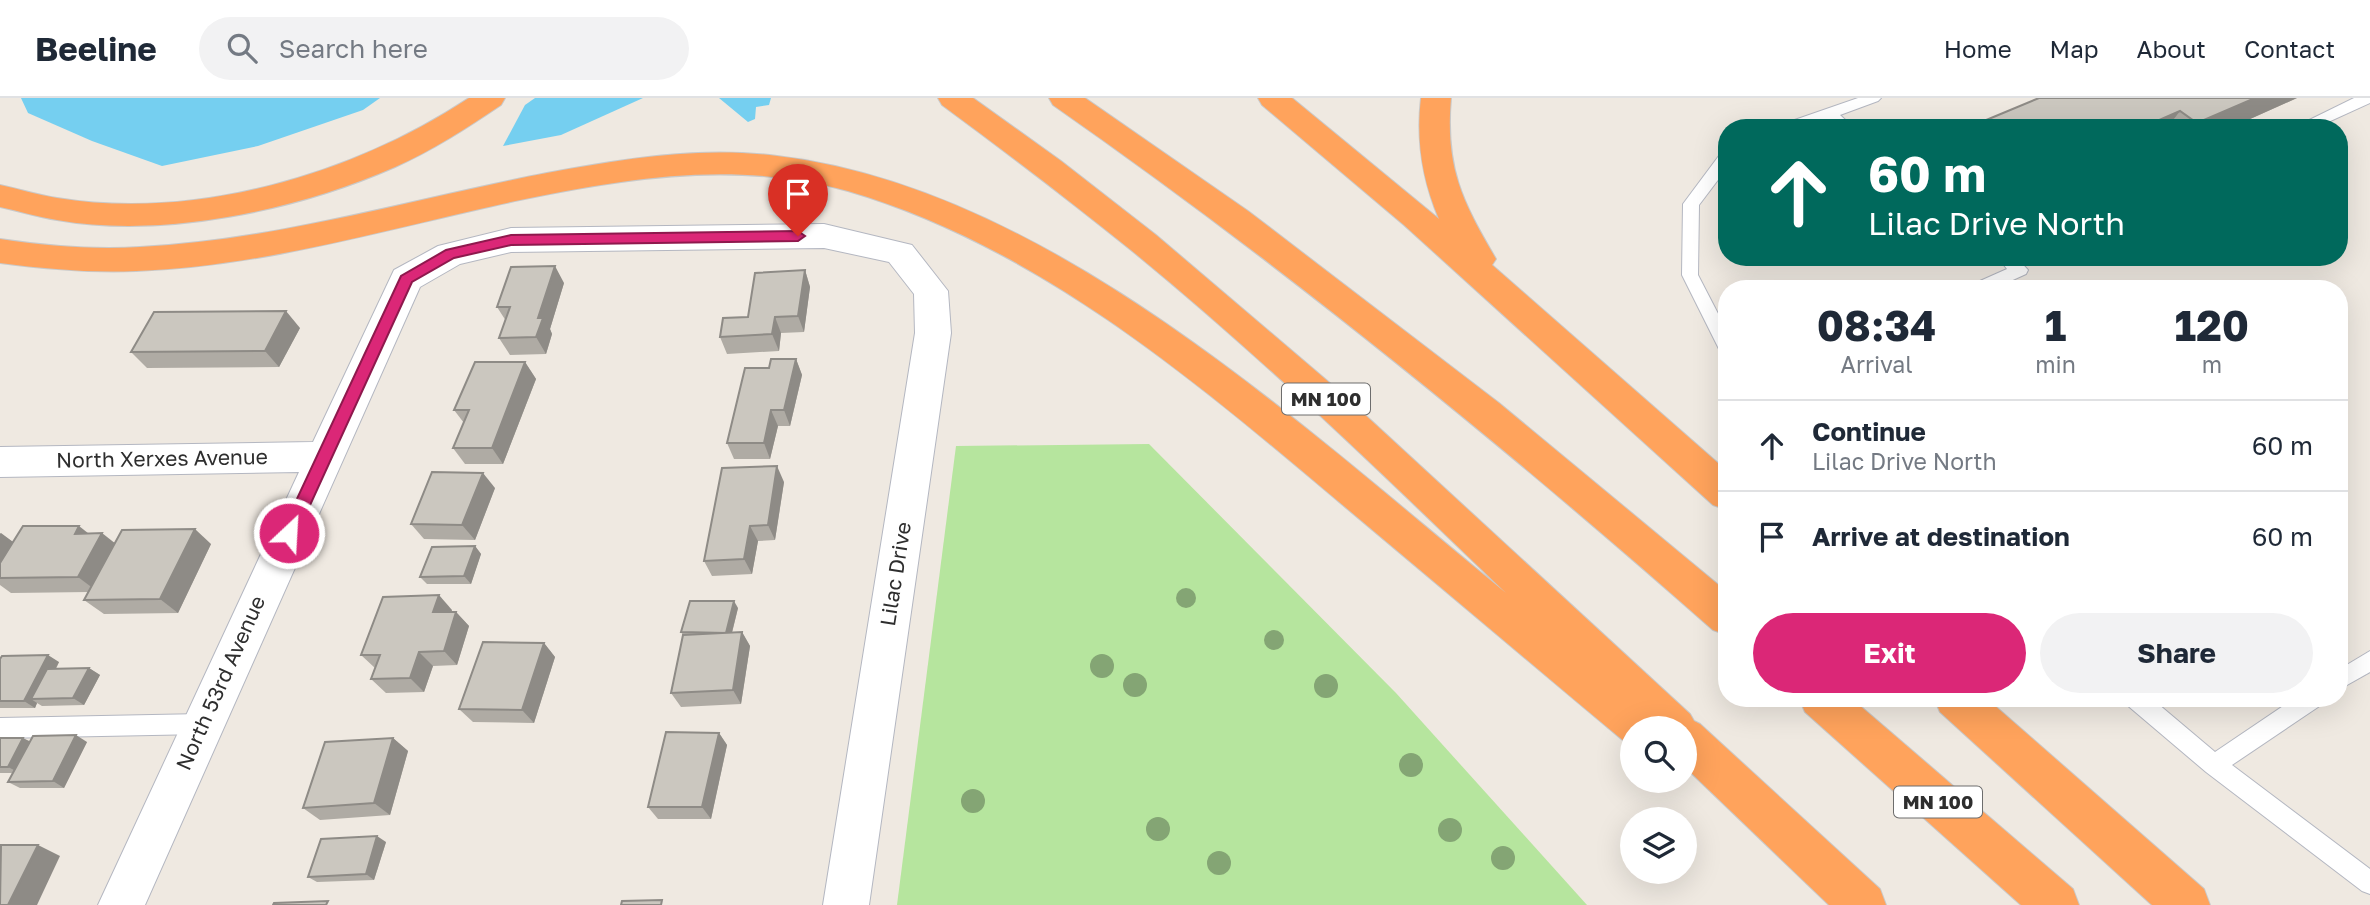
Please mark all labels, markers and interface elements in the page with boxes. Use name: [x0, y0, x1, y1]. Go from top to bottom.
search box: [199, 17, 689, 80]
text: Beeline: [35, 29, 157, 68]
icon: search: [223, 29, 261, 67]
text: Search here: [279, 33, 428, 64]
text: Home: [1944, 34, 2012, 63]
text: Map: [2050, 34, 2099, 63]
text: About: [2137, 34, 2206, 63]
text: Contact: [2244, 34, 2335, 63]
text: 60 m: [1868, 144, 1986, 203]
icon: ahead: [1753, 147, 1844, 238]
pin: [768, 164, 828, 236]
icon: arrive: [779, 175, 817, 213]
text: Lilac Drive North: [1868, 204, 2125, 242]
text: 08:34: [1817, 300, 1936, 350]
text: 1: [2045, 300, 2066, 350]
text: 120: [2175, 300, 2249, 350]
text: Arrival: [1841, 350, 1913, 378]
text: min: [2035, 350, 2076, 378]
text: m: [2202, 350, 2222, 378]
road number: MN 100: [1282, 384, 1370, 414]
text: Continue: [1812, 416, 1926, 447]
icon: ahead: [1753, 427, 1791, 465]
text: 60 m: [2252, 430, 2313, 461]
street label: North Xerxes Avenue: [56, 443, 268, 473]
text: Lilac Drive North: [1812, 447, 1997, 475]
position arrow: [252, 496, 326, 570]
icon: arrive: [1753, 518, 1791, 556]
street label: Lilac Drive: [874, 520, 916, 628]
text: Arrive at destination: [1812, 521, 2070, 552]
text: 60 m: [2252, 521, 2313, 552]
street label: North 53rd Avenue: [170, 591, 270, 774]
button: Exit: [1753, 613, 2026, 693]
button: Share: [2040, 613, 2313, 693]
map controls: [1620, 716, 1697, 884]
button: search: [1620, 716, 1697, 793]
road number: MN 100: [1894, 786, 1982, 818]
button: layers: [1620, 807, 1697, 884]

